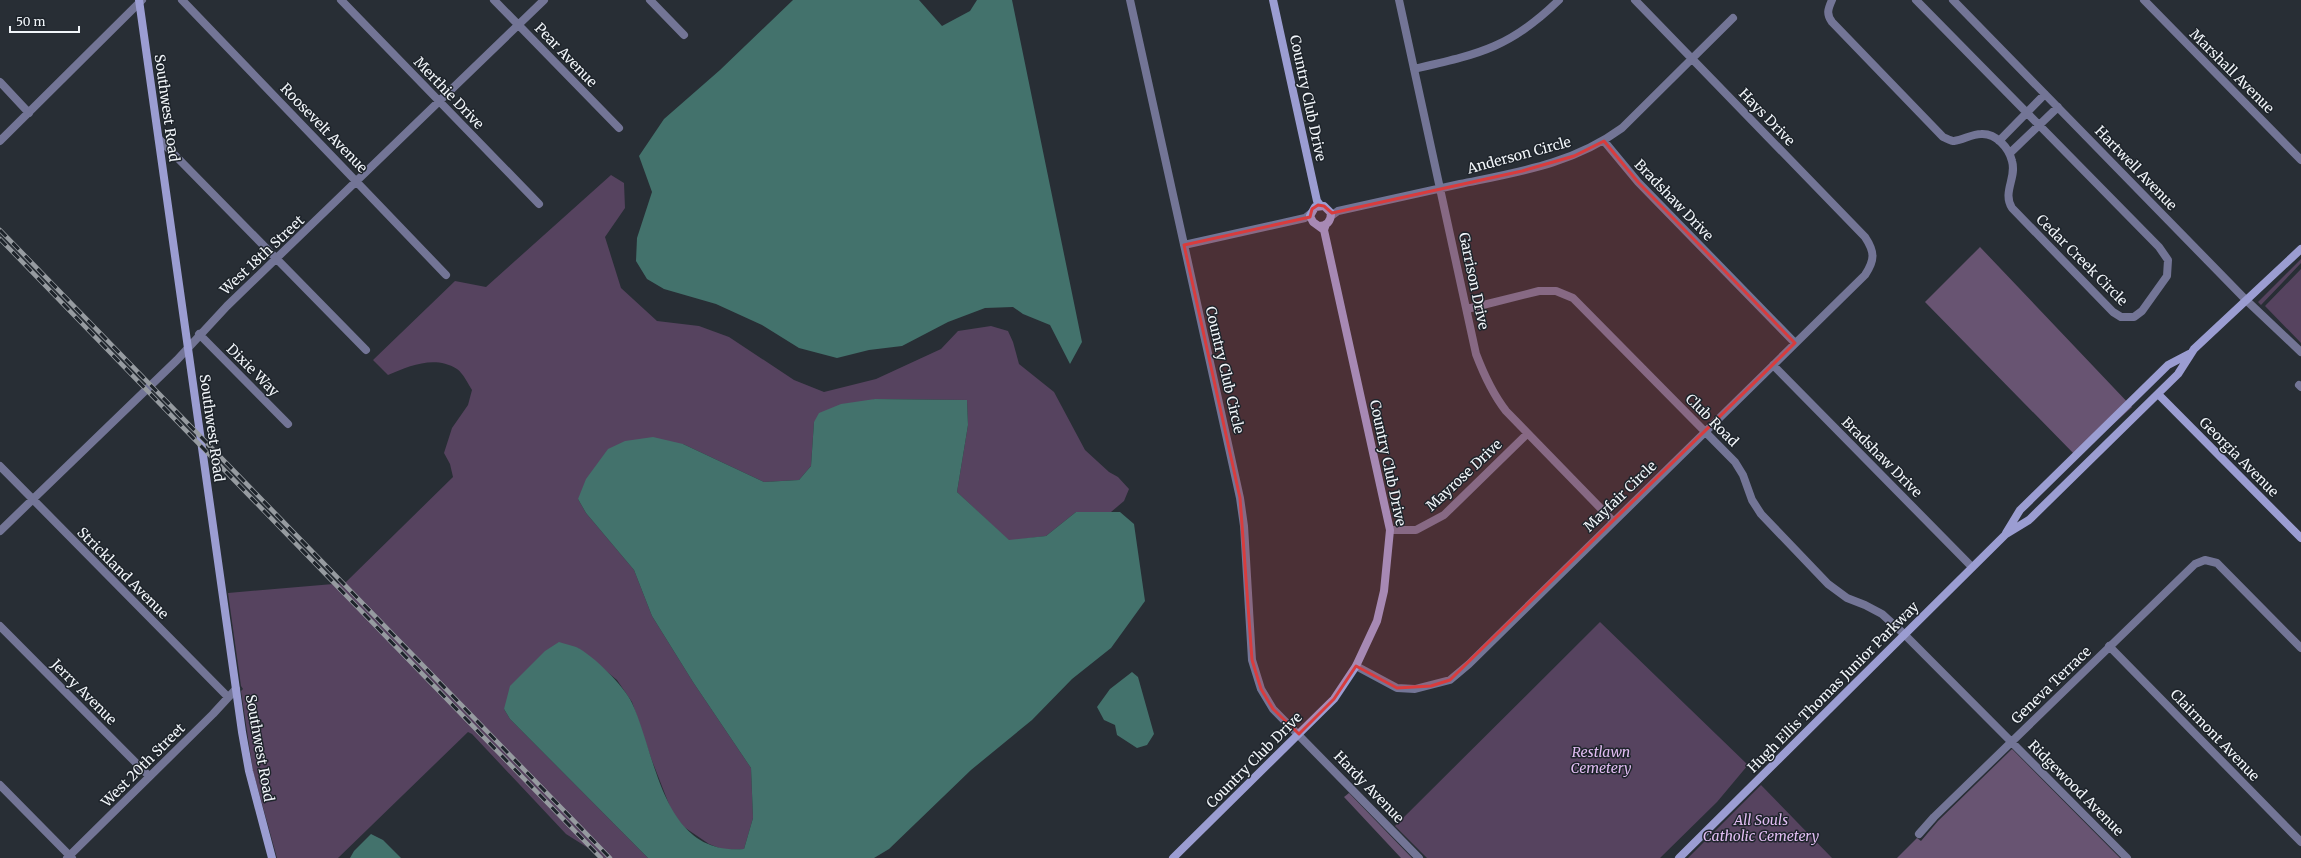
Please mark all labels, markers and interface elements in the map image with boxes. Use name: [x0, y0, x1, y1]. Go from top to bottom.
scale bar: [10, 8, 79, 34]
text: 50 m: [16, 14, 45, 29]
street label: Pear Avenue: [531, 19, 601, 91]
street label: Marshall Avenue: [2186, 25, 2278, 117]
street label: Country Club Drive: [1286, 33, 1330, 163]
street label: Southwest Road: [151, 53, 184, 164]
street label: Merthie Drive: [410, 53, 488, 133]
street label: Roosevelt Avenue: [277, 79, 371, 177]
street label: Hays Drive: [1735, 84, 1799, 150]
street label: Hartwell Avenue: [2091, 122, 2181, 214]
street label: Anderson Circle: [1464, 132, 1573, 178]
street label: Bradshaw Drive: [1631, 155, 1717, 245]
street label: Cedar Creek Circle: [2032, 210, 2132, 310]
street label: West 18th Street: [215, 211, 308, 299]
street label: Garrison Drive: [1455, 231, 1493, 331]
street label: Country Club Circle: [1202, 305, 1248, 435]
street label: Dixie Way: [223, 340, 284, 401]
street label: Southwest Road: [196, 373, 229, 484]
street label: Club Road: [1682, 390, 1743, 451]
street label: Country Club Drive: [1366, 398, 1410, 528]
street label: Bradshaw Drive: [1838, 413, 1926, 501]
street label: Georgia Avenue: [2195, 413, 2283, 501]
street label: Mayrose Drive: [1422, 435, 1506, 515]
street label: Mayfair Circle: [1580, 457, 1660, 535]
street label: Strickland Avenue: [73, 523, 173, 623]
street label: Hugh Ellis Thomas Junior Parkway: [1744, 597, 1923, 776]
street label: Geneva Terrace: [2007, 642, 2095, 728]
street label: Jerry Avenue: [47, 655, 121, 729]
street label: Clairmont Avenue: [2167, 685, 2263, 785]
street label: Southwest Road: [242, 693, 278, 804]
street label: Country Club Drive: [1202, 708, 1306, 812]
street label: West 20th Street: [97, 719, 189, 811]
street label: Ridgewood Avenue: [2024, 736, 2128, 840]
park label: Restlawn Cemetery: [1570, 743, 1632, 777]
street label: Hardy Avenue: [1330, 747, 1408, 827]
park label: All Souls Catholic Cemetery: [1703, 811, 1820, 845]

